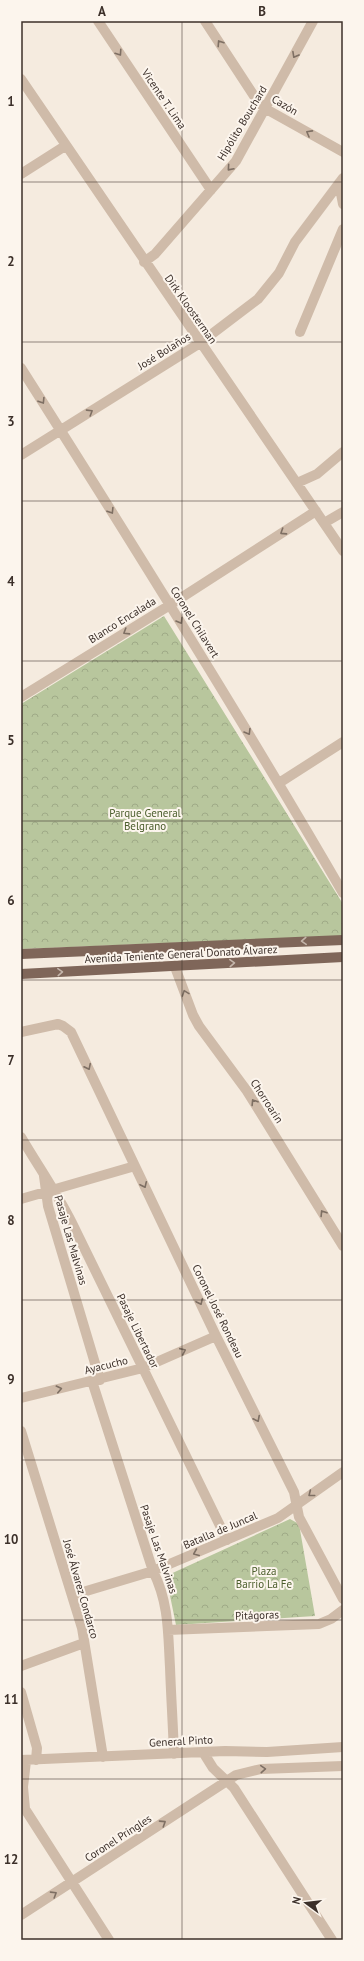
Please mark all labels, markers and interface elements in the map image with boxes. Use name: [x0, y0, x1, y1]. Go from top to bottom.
text: A: [98, 3, 106, 20]
text: B: [258, 3, 266, 20]
one-way arrow: [217, 40, 225, 47]
one-way arrow: [114, 49, 121, 56]
one-way arrow: [292, 51, 300, 59]
street label: Vicente T. Lima: [138, 65, 189, 132]
street label: Hipólito Bouchard: [214, 83, 270, 163]
street label: Cazón: [269, 92, 301, 118]
text: 1: [7, 93, 15, 110]
one-way arrow: [306, 130, 313, 137]
one-way arrow: [228, 163, 235, 171]
text: 2: [7, 253, 15, 270]
street label: Dirk Kloosterman: [162, 272, 220, 346]
street label: José Bolaños: [134, 329, 193, 373]
one-way arrow: [37, 397, 45, 404]
one-way arrow: [86, 409, 93, 416]
text: 3: [7, 413, 15, 430]
one-way arrow: [106, 507, 114, 514]
one-way arrow: [280, 527, 287, 535]
text: 4: [7, 573, 15, 590]
street label: Coronel Chilavert: [167, 584, 223, 661]
street label: Blanco Encalada: [86, 594, 158, 646]
one-way arrow: [175, 617, 183, 624]
one-way arrow: [123, 627, 130, 635]
one-way arrow: [243, 728, 250, 735]
text: 5: [7, 732, 15, 749]
park label: Parque General Belgrano: [109, 806, 182, 833]
text: 6: [7, 892, 15, 909]
one-way arrow: [301, 937, 307, 946]
street label: Avenida Teniente General Donato Álvarez: [84, 942, 278, 966]
one-way arrow: [229, 959, 235, 968]
one-way arrow: [57, 968, 63, 976]
one-way arrow: [181, 990, 190, 997]
text: 7: [7, 1052, 15, 1069]
one-way arrow: [83, 1063, 91, 1071]
street label: Chorroarin: [248, 1076, 286, 1126]
one-way arrow: [251, 1099, 259, 1106]
one-way arrow: [139, 1180, 147, 1188]
street label: Pasaje Las Malvinas: [51, 1193, 91, 1287]
one-way arrow: [320, 1210, 327, 1217]
text: 8: [7, 1212, 15, 1229]
street label: Coronel José Rondeau: [189, 1262, 247, 1360]
street label: Pasaje Libertador: [114, 1291, 162, 1371]
one-way arrow: [195, 1298, 203, 1305]
one-way arrow: [178, 1348, 186, 1356]
street label: Ayacucho: [83, 1353, 129, 1377]
text: 9: [7, 1371, 15, 1388]
one-way arrow: [55, 1385, 62, 1394]
one-way arrow: [252, 1414, 260, 1422]
one-way arrow: [308, 1489, 315, 1496]
street label: Pasaje Las Malvinas: [137, 1503, 181, 1596]
street label: Batalla de Juncal: [181, 1508, 260, 1552]
text: 10: [4, 1531, 18, 1548]
street label: José Álvarez Condarco: [60, 1537, 102, 1640]
one-way arrow: [193, 1549, 200, 1557]
park label: Plaza Barrio La Fe: [236, 1564, 293, 1591]
street label: Pitágoras: [235, 1607, 280, 1623]
text: 11: [4, 1691, 18, 1708]
street label: General Pinto: [149, 1732, 213, 1750]
one-way arrow: [260, 1765, 266, 1774]
street label: Coronel Pringles: [82, 1811, 154, 1865]
one-way arrow: [159, 1820, 166, 1828]
text: 12: [4, 1851, 18, 1868]
north arrow: [286, 1883, 326, 1923]
one-way arrow: [50, 1891, 57, 1899]
text: N: [289, 1895, 304, 1906]

